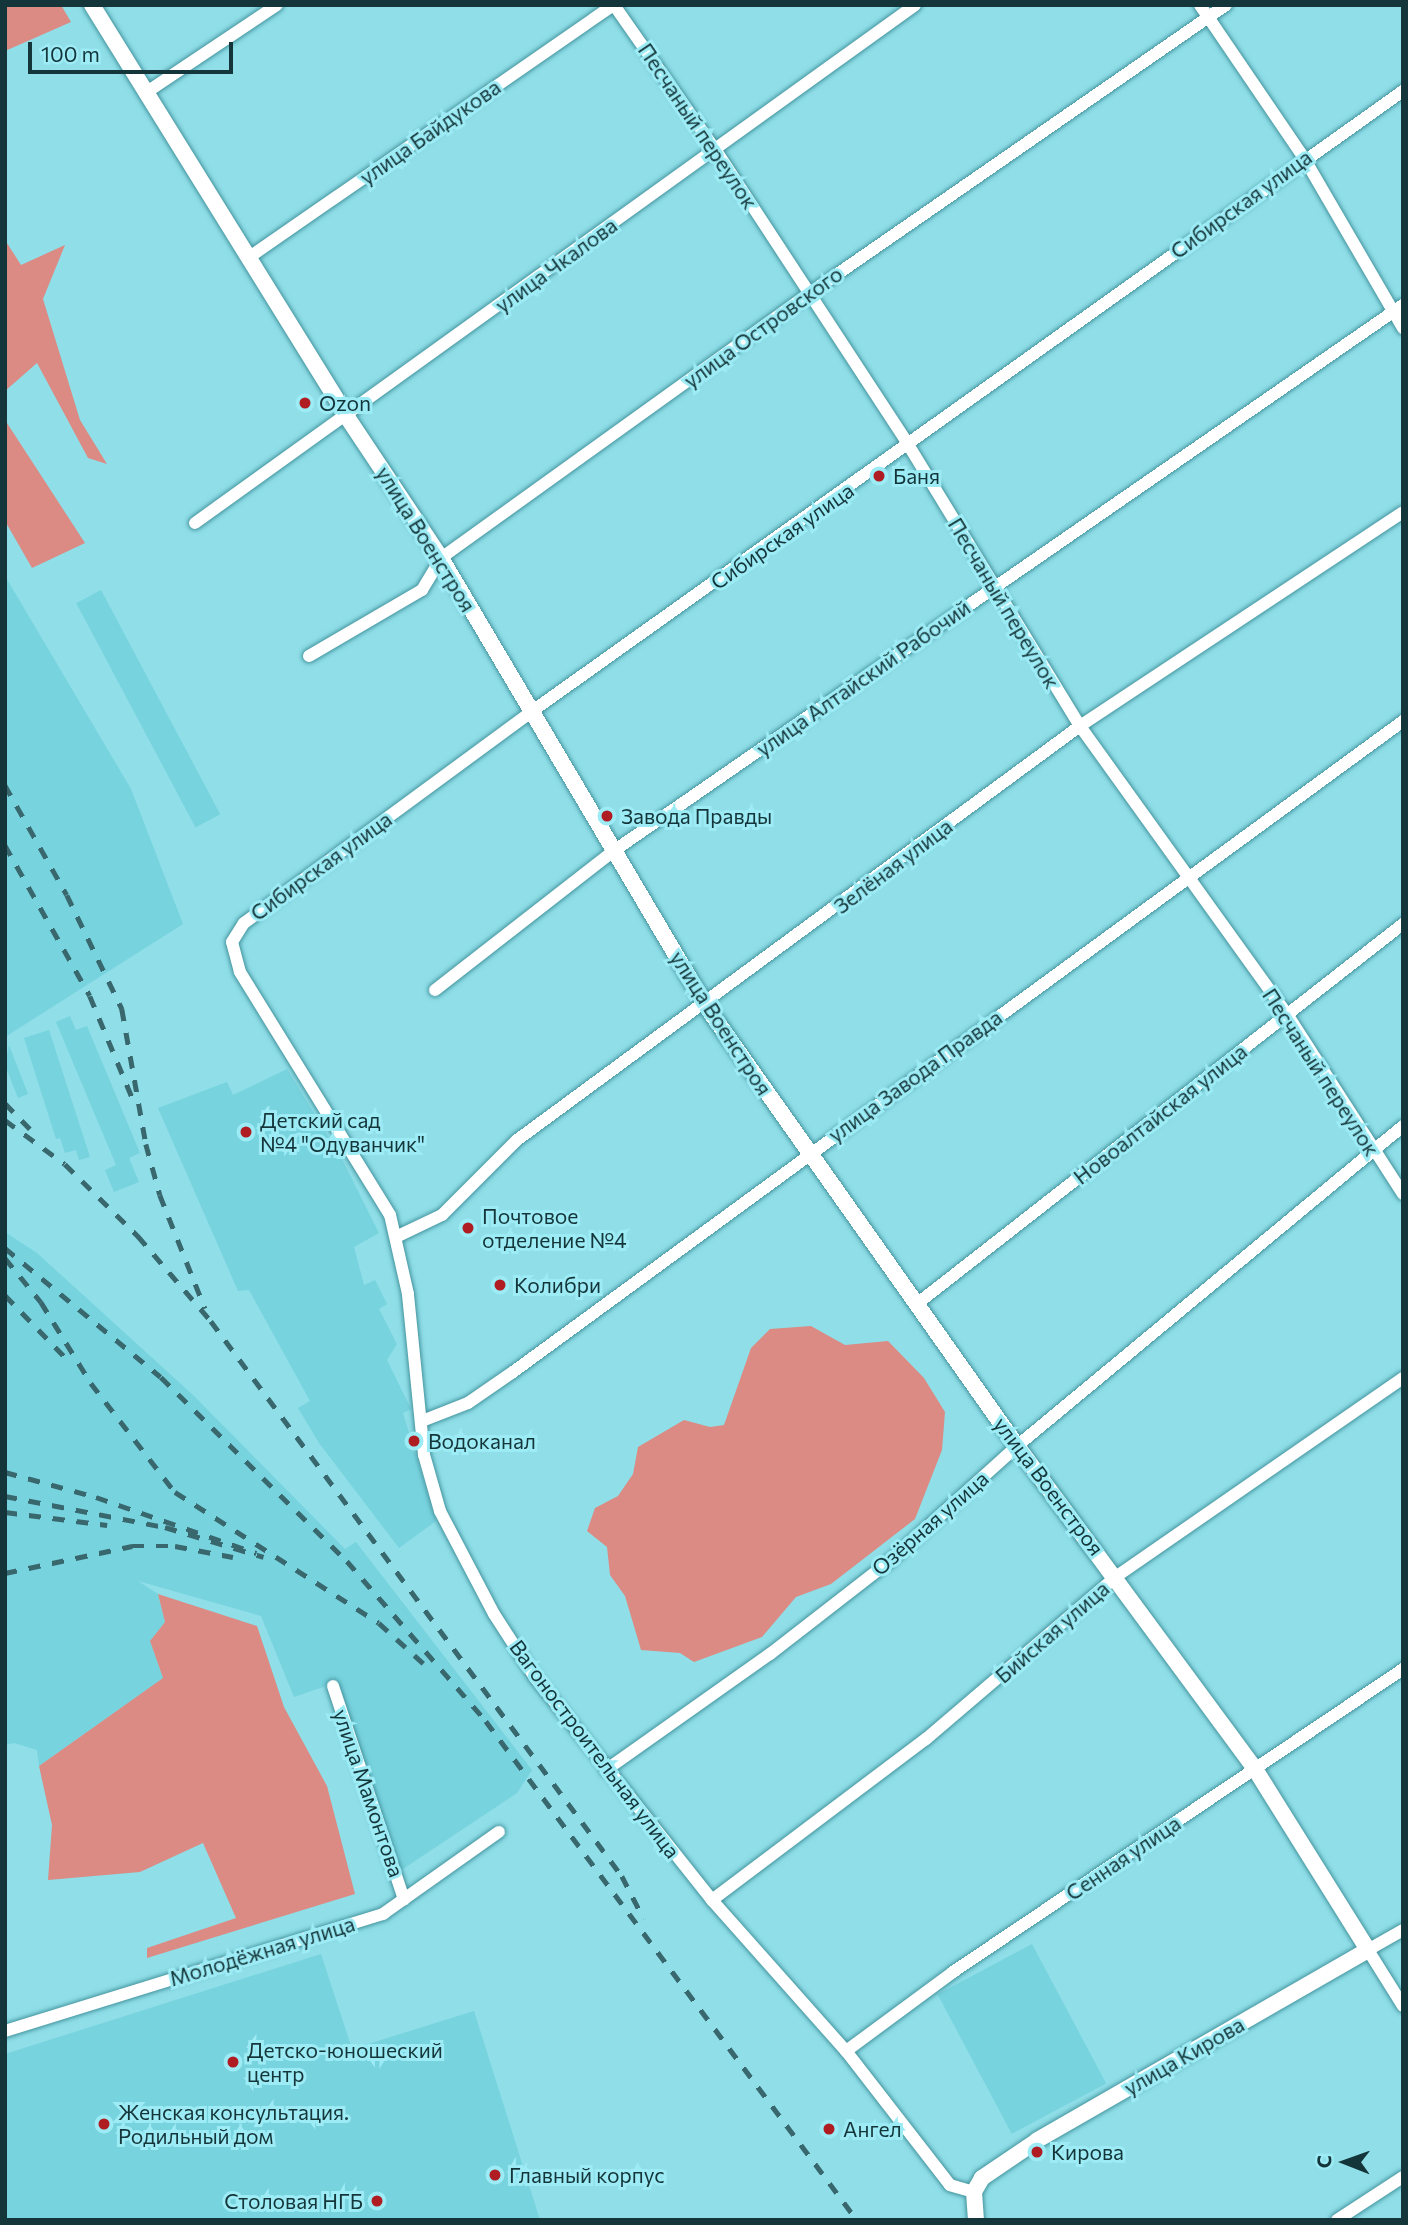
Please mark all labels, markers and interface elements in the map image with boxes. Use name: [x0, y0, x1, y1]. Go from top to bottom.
scale bar: [32, 28, 236, 72]
street label: Песчаный переулок: [633, 38, 763, 214]
text: 100 m: [41, 41, 100, 66]
street label: улица Байдукова: [355, 74, 505, 190]
street label: Сибирская улица: [1165, 144, 1317, 264]
street label: улица Чкалова: [490, 212, 622, 318]
street label: улица Островского: [679, 261, 847, 393]
place label: Ozon: [319, 390, 371, 416]
marker: Ozon: [297, 395, 313, 411]
street label: улица Военстроя: [371, 462, 481, 616]
place label: Баня: [893, 463, 940, 489]
marker: Баня: [871, 468, 887, 484]
street label: Сибирская улица: [706, 477, 858, 595]
street label: Песчаный переулок: [943, 513, 1065, 693]
street label: улица Алтайский Рабочий: [751, 594, 975, 762]
place label: Завода Правды: [621, 803, 772, 829]
street label: Сибирская улица: [245, 806, 397, 926]
marker: Завода Правды: [599, 808, 615, 824]
street label: Зелёная улица: [829, 813, 957, 919]
street label: улица Военстроя: [665, 946, 777, 1100]
street label: Песчаный переулок: [1257, 984, 1385, 1160]
street label: улица Завода Правда: [823, 1005, 1007, 1147]
street label: Новоалтайская улица: [1068, 1039, 1252, 1189]
place label: Детский сад №4 "Одуванчик": [260, 1107, 425, 1157]
marker: Детский сад №4 "Одуванчик": [238, 1124, 254, 1140]
place label: Почтовое отделение №4: [482, 1203, 627, 1253]
marker: Почтовое отделение №4: [460, 1220, 476, 1236]
place label: Колибри: [514, 1272, 601, 1298]
marker: Колибри: [492, 1277, 508, 1293]
street label: улица Военстроя: [989, 1412, 1109, 1560]
place label: Водоканал: [428, 1428, 536, 1454]
marker: Водоканал: [406, 1433, 422, 1449]
street label: Озёрная улица: [867, 1466, 993, 1580]
street label: Бийская улица: [990, 1576, 1114, 1688]
street label: Вагоностроительная улица: [505, 1635, 685, 1863]
street label: улица Мамонтова: [328, 1706, 410, 1880]
street label: Сенная улица: [1061, 1810, 1185, 1906]
street label: Молодёжная улица: [166, 1911, 358, 1991]
street label: улица Кирова: [1119, 2011, 1249, 2101]
place label: Детско-юношеский центр: [247, 2037, 443, 2087]
marker: Детско-юношеский центр: [225, 2054, 241, 2070]
place label: Женская консультация. Родильный дом: [118, 2099, 349, 2149]
marker: Женская консультация. Родильный дом: [96, 2116, 112, 2132]
place label: Ангел: [843, 2116, 902, 2142]
marker: Ангел: [821, 2121, 837, 2137]
north arrow: [1310, 2127, 1380, 2197]
place label: Кирова: [1051, 2139, 1124, 2165]
marker: Кирова: [1029, 2144, 1045, 2160]
text: С: [1312, 2155, 1335, 2168]
place label: Главный корпус: [509, 2162, 665, 2188]
marker: Главный корпус: [487, 2167, 503, 2183]
place label: Столовая НГБ: [224, 2188, 363, 2214]
marker: Столовая НГБ: [369, 2193, 385, 2209]

